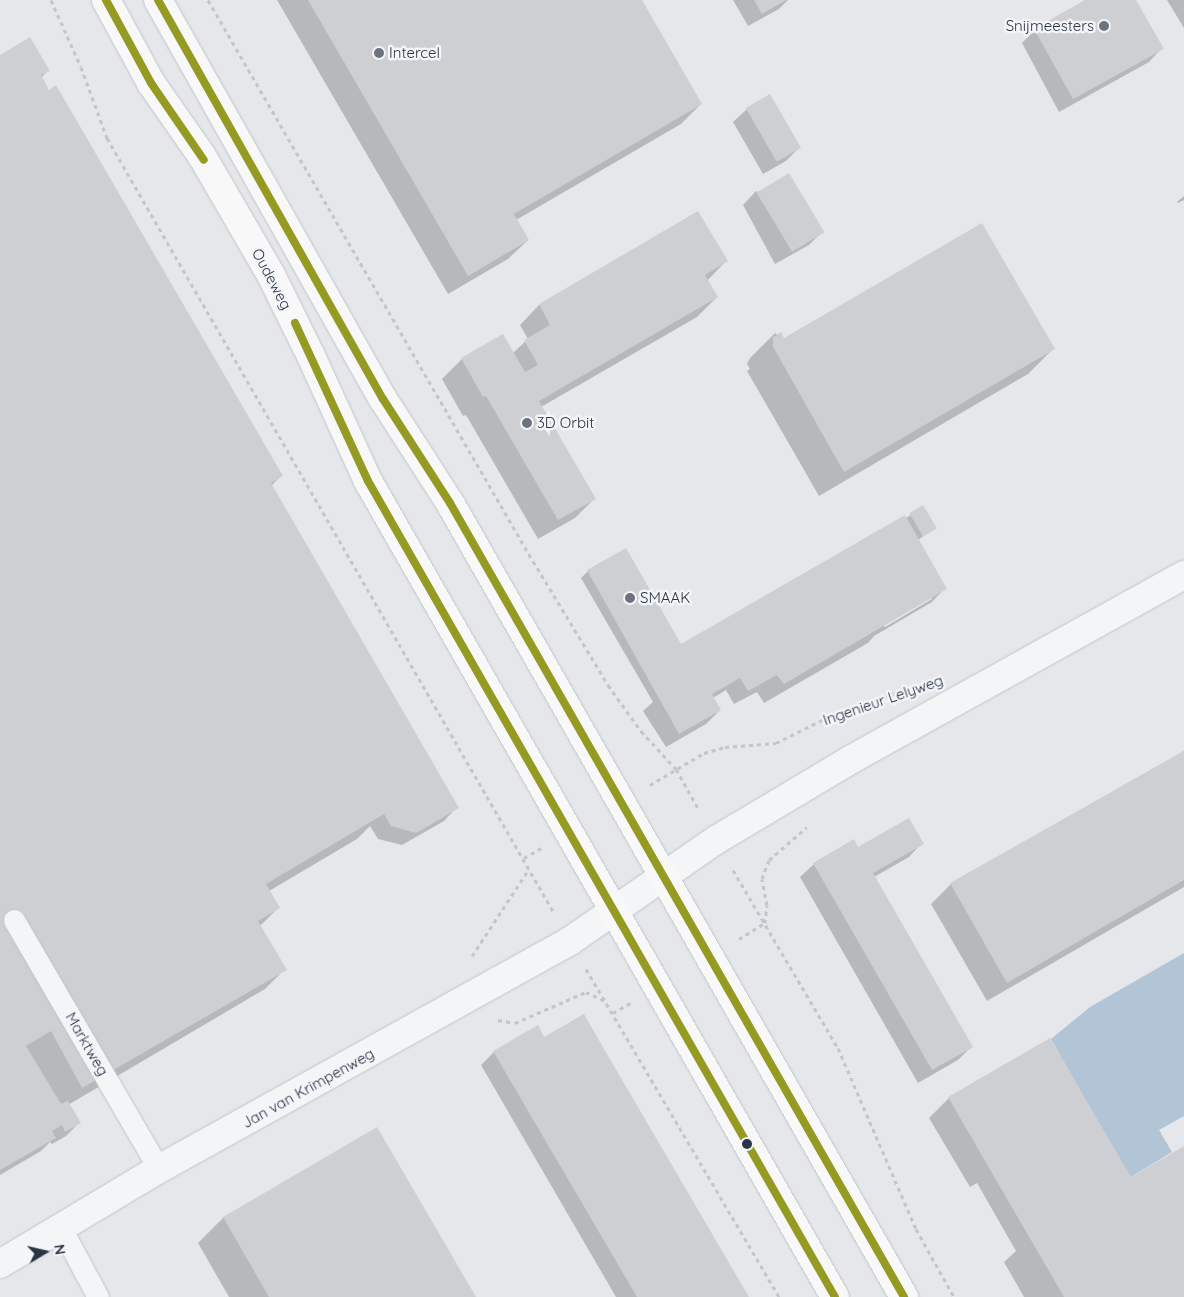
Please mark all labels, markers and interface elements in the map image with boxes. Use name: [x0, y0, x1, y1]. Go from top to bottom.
place label: Snijmeesters: [1006, 17, 1094, 35]
marker: Snijmeesters: [1098, 20, 1110, 32]
place label: Intercel: [389, 44, 440, 62]
marker: Intercel: [373, 47, 385, 59]
street label: Oudeweg: [248, 245, 296, 313]
place label: 3D Orbit: [537, 414, 594, 432]
marker: 3D Orbit: [521, 417, 533, 429]
place label: SMAAK: [640, 589, 690, 607]
marker: SMAAK: [624, 592, 636, 604]
street label: Ingenieur Lelyweg: [821, 671, 945, 729]
street label: Marktweg: [62, 1009, 112, 1079]
street label: Jan van Krimpenweg: [239, 1044, 377, 1132]
unlabelled marker: [742, 1139, 752, 1149]
north arrow: [20, 1227, 70, 1277]
text: N: [50, 1243, 70, 1256]

